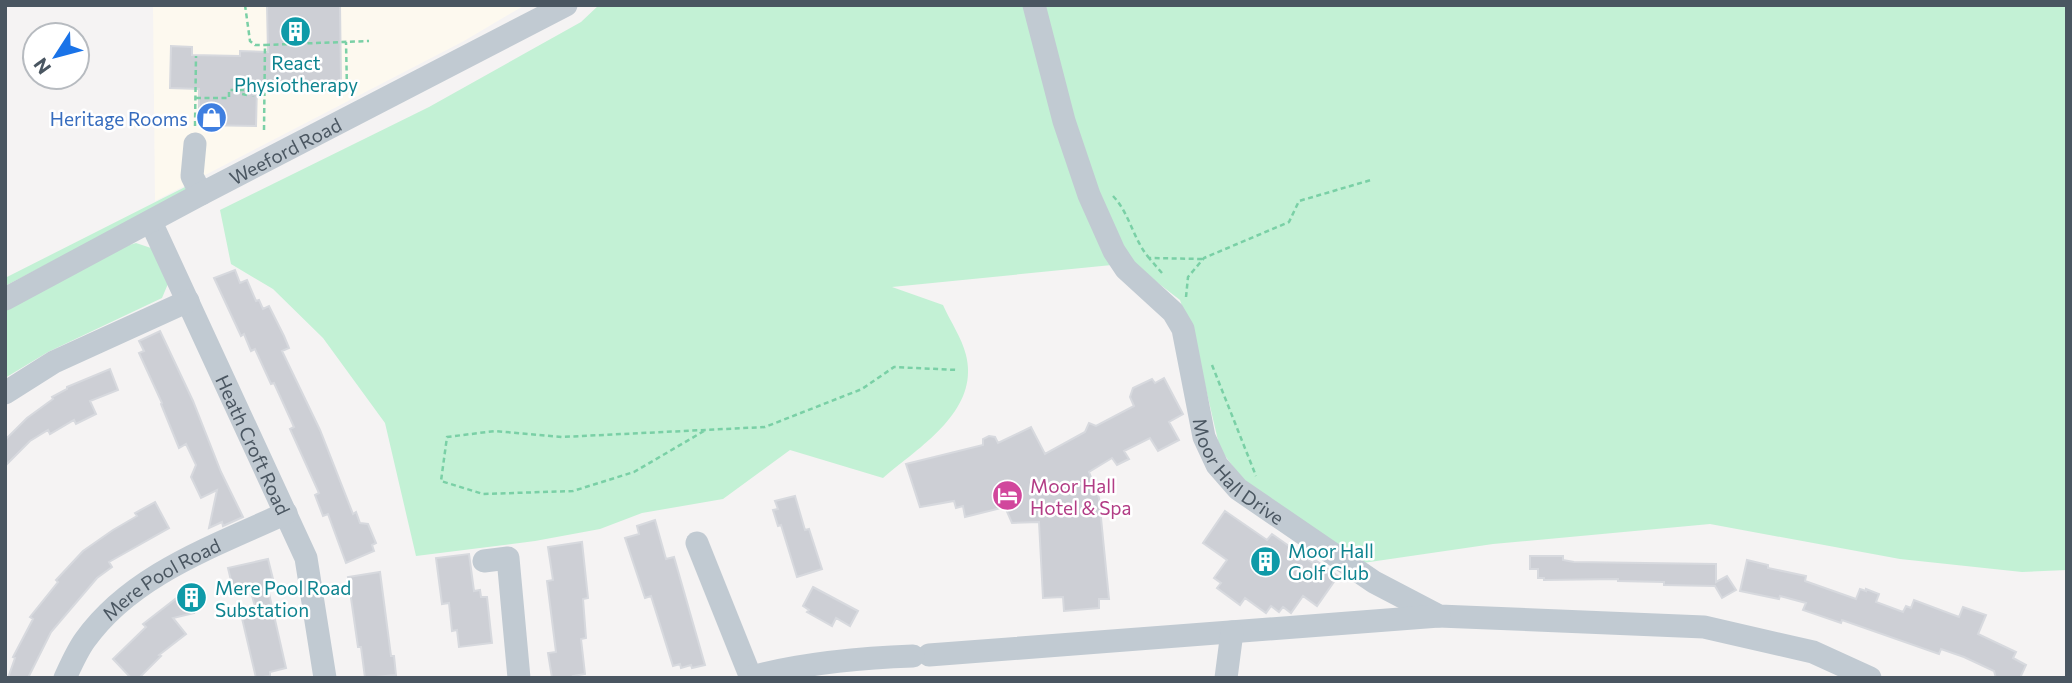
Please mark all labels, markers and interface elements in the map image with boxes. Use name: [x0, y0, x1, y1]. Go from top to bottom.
building icon: React Physiotherapy: [279, 14, 313, 48]
north arrow: [21, 21, 91, 91]
place label: React Physiotherapy: [234, 51, 358, 96]
text: N: [28, 54, 55, 79]
shop icon: Heritage Rooms: [194, 101, 228, 135]
place label: Heritage Rooms: [50, 107, 188, 130]
street label: Weeford Road: [225, 112, 345, 189]
street label: Heath Croft Road: [211, 371, 296, 518]
street label: Moor Hall Drive: [1189, 416, 1289, 529]
place label: Moor Hall Hotel & Spa: [1030, 474, 1132, 519]
hotel icon: Moor Hall Hotel & Spa: [990, 479, 1024, 513]
street label: Mere Pool Road: [97, 533, 224, 625]
place label: Moor Hall Golf Club: [1288, 539, 1374, 584]
building icon: Moor Hall Golf Club: [1248, 544, 1282, 578]
place label: Mere Pool Road Substation: [215, 576, 351, 621]
building icon: Mere Pool Road Substation: [175, 581, 209, 615]

